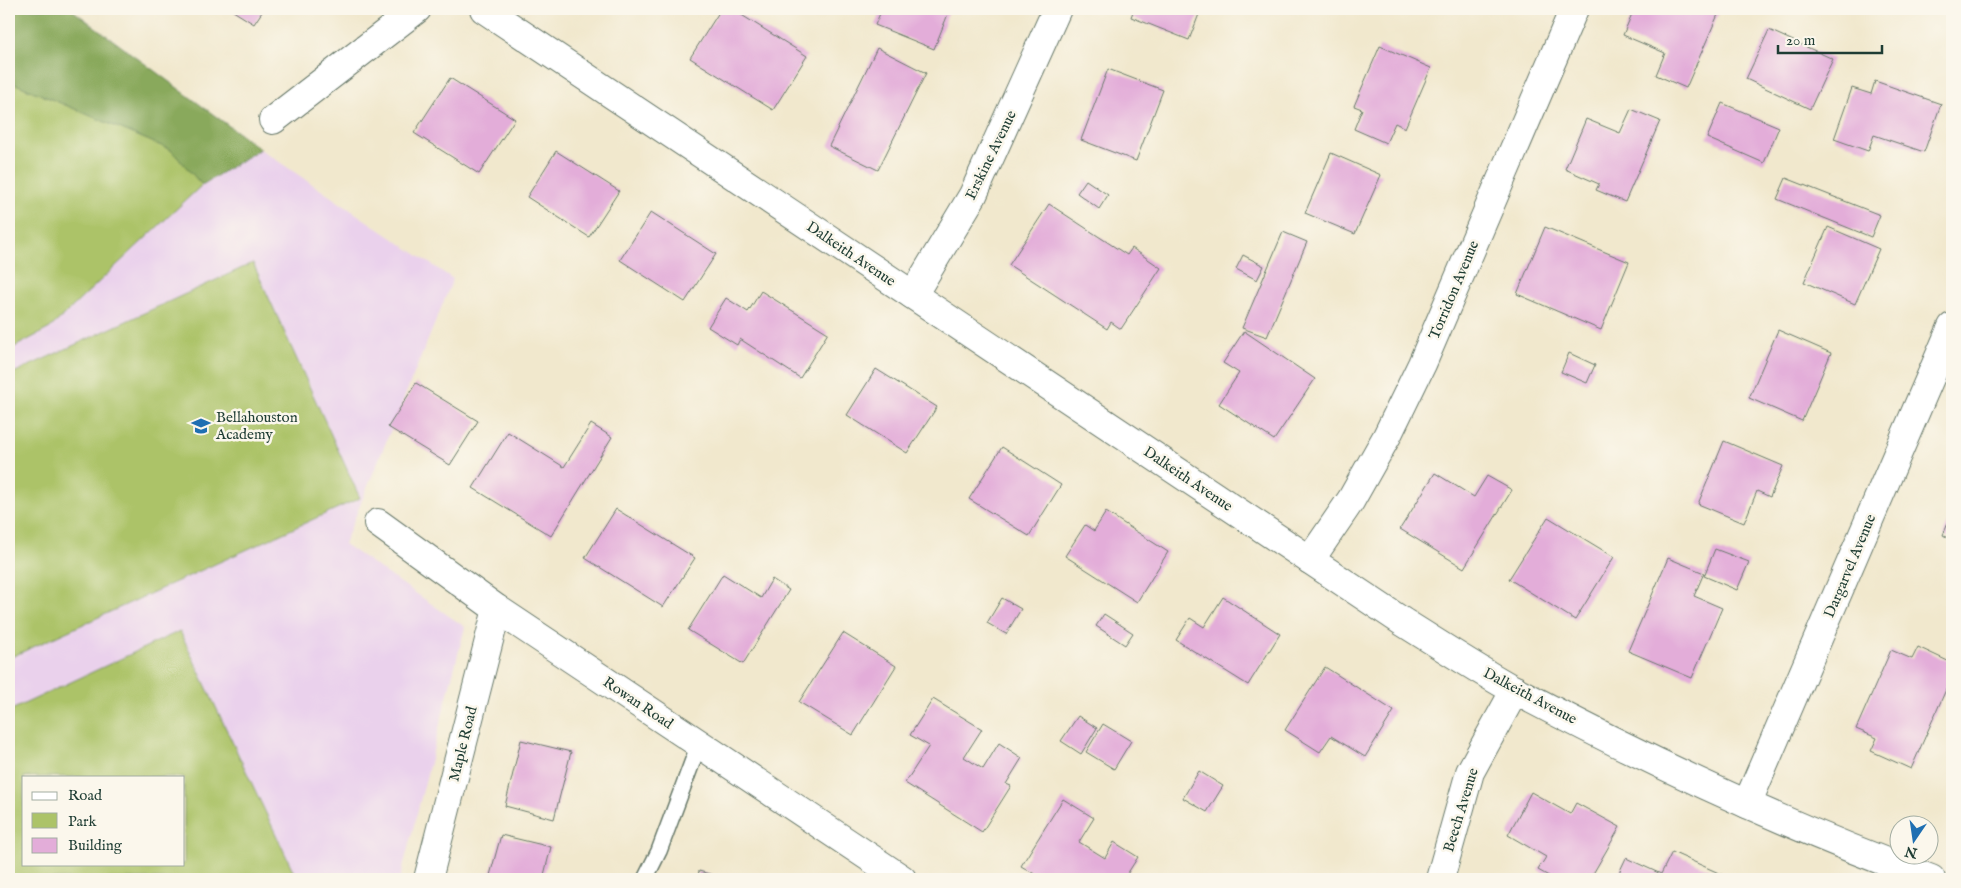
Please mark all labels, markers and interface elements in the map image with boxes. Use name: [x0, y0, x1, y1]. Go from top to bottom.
scale bar: [1778, 22, 1882, 54]
text: 20 m: [1786, 31, 1816, 50]
street label: Erskine Avenue: [961, 107, 1021, 203]
street label: Dalkeith Avenue: [803, 217, 899, 291]
street label: Torridon Avenue: [1425, 238, 1483, 342]
place label: Bellahouston Academy: [215, 408, 298, 444]
school or university icon: Bellahouston Academy: [190, 415, 212, 437]
street label: Dalkeith Avenue: [1140, 442, 1236, 516]
street label: Dargarvel Avenue: [1820, 511, 1880, 621]
street label: Dalkeith Avenue: [1480, 663, 1580, 729]
street label: Rowan Road: [599, 673, 678, 734]
street label: Maple Road: [444, 704, 482, 784]
street label: Beech Avenue: [1439, 765, 1483, 854]
legend: [22, 776, 185, 866]
text: Road: [68, 786, 103, 805]
text: Park: [68, 812, 98, 831]
north arrow: [1888, 816, 1938, 866]
text: Building: [68, 836, 123, 855]
text: N: [1903, 842, 1920, 862]

